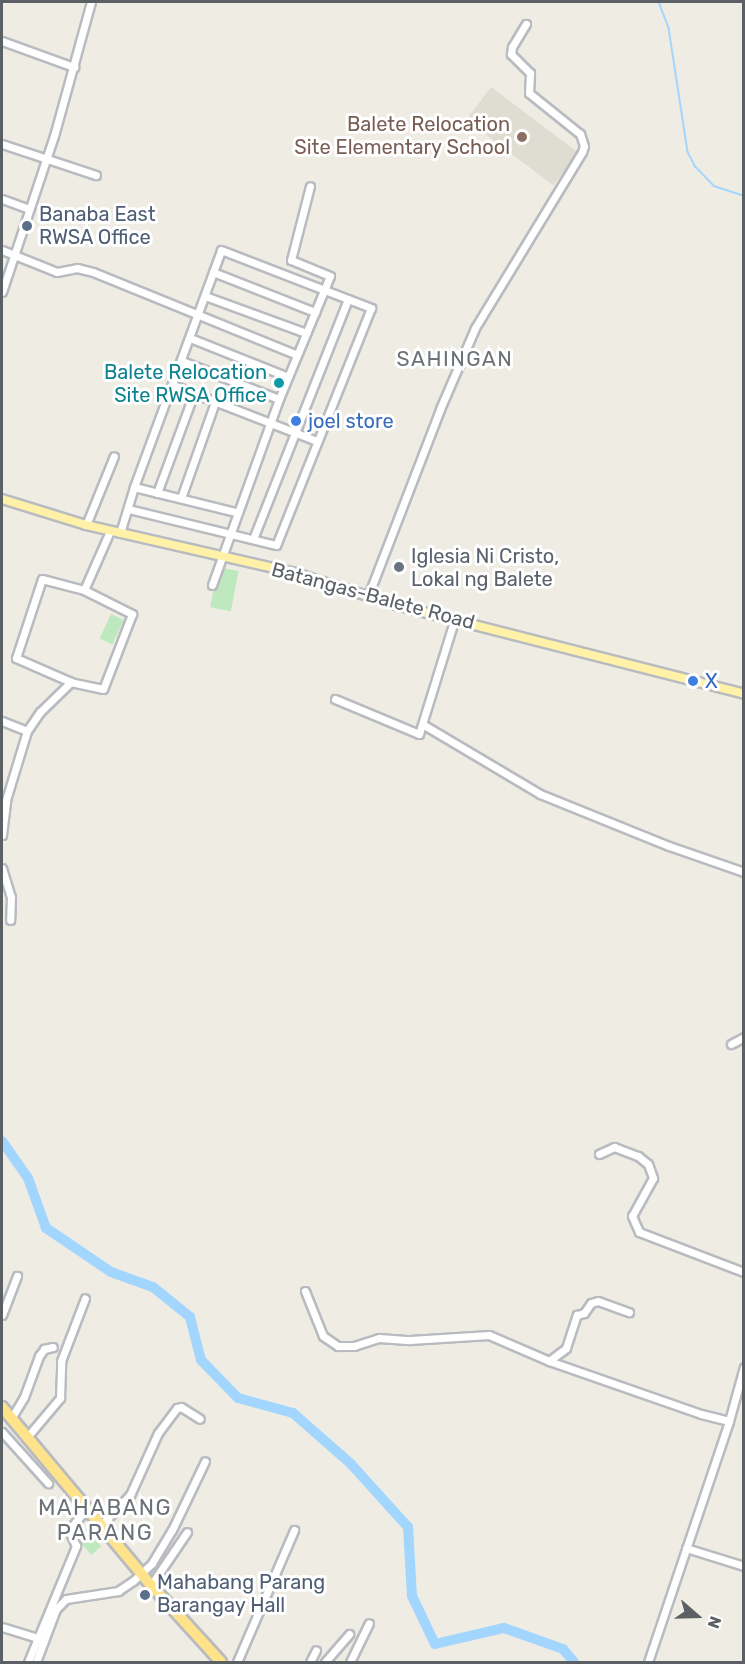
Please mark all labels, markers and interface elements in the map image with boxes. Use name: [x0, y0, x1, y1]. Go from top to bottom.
place label: Balete Relocation Site Elementary School: [294, 113, 510, 160]
marker: Balete Relocation Site Elementary School: [515, 130, 529, 144]
place label: Banaba East RWSA Office: [39, 202, 156, 249]
marker: Banaba East RWSA Office: [20, 219, 34, 233]
district label: SAHINGAN: [397, 346, 513, 372]
place label: Balete Relocation Site RWSA Office: [104, 360, 267, 407]
marker: Balete Relocation Site RWSA Office: [272, 376, 286, 390]
place label: joel store: [308, 409, 394, 433]
marker: joel store: [289, 414, 303, 428]
place label: Iglesia Ni Cristo, Lokal ng Balete: [411, 544, 559, 591]
street label: Batangas-Balete Road: [269, 557, 477, 635]
marker: Iglesia Ni Cristo, Lokal ng Balete: [392, 560, 406, 574]
place label: X: [705, 669, 718, 693]
marker: X: [686, 674, 700, 688]
district label: MAHABANG PARANG: [38, 1494, 172, 1546]
place label: Mahabang Parang Barangay Hall: [157, 1571, 325, 1618]
north arrow: [667, 1586, 727, 1646]
marker: Mahabang Parang Barangay Hall: [138, 1588, 152, 1602]
text: N: [703, 1614, 725, 1631]

